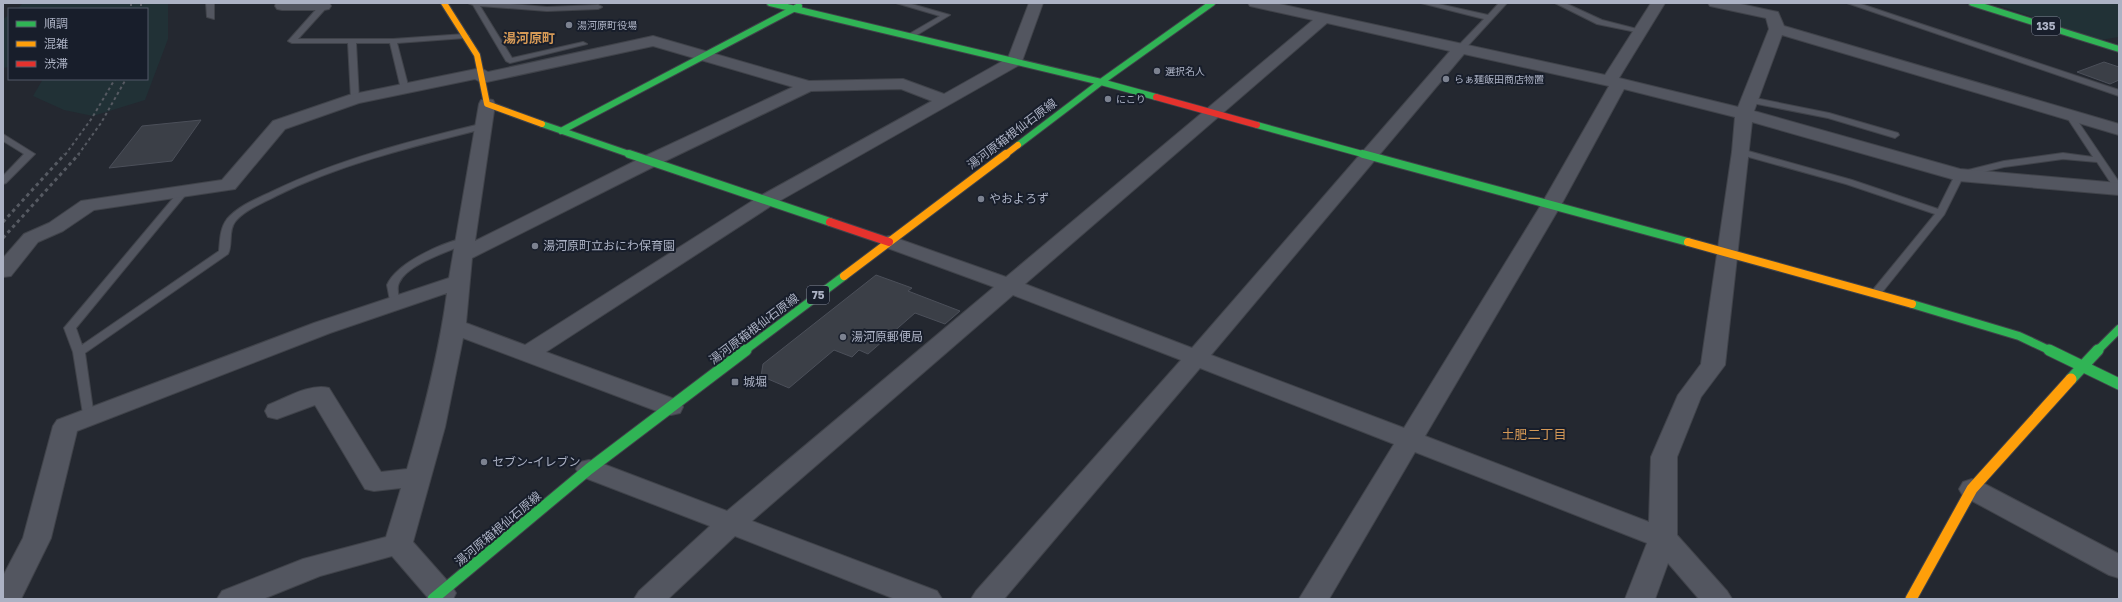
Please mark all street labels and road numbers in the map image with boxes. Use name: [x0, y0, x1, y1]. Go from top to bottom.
road number: 135: [2032, 17, 2060, 35]
street label: 湯河原箱根仙石原線: [964, 95, 1059, 172]
road number: 75: [807, 286, 829, 304]
street label: 湯河原箱根仙石原線: [706, 290, 801, 367]
street label: 湯河原箱根仙石原線: [451, 488, 544, 569]

